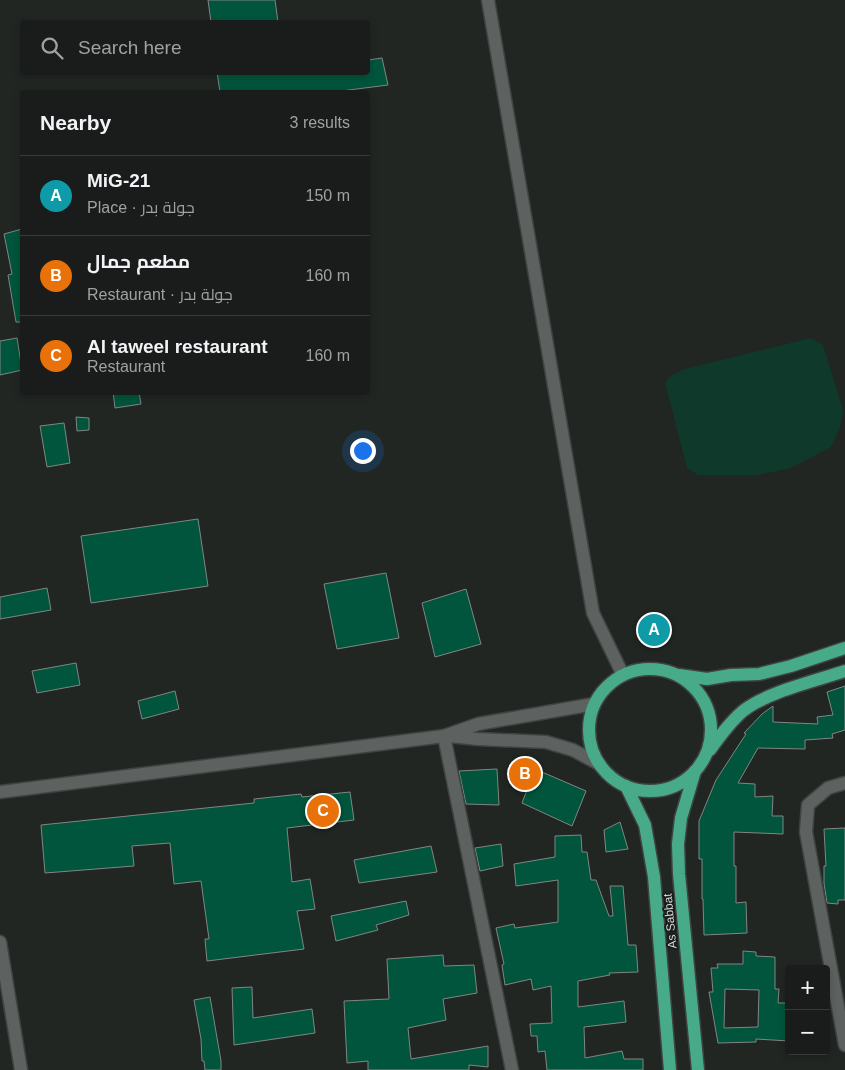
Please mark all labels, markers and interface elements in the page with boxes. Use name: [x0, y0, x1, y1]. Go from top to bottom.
search box: [20, 20, 370, 75]
icon: search: [38, 34, 66, 62]
text: Search here: [78, 37, 182, 58]
text: Nearby: [40, 111, 111, 134]
text: 3 results: [290, 114, 350, 131]
text: MiG-21: [87, 170, 150, 191]
text: A: [50, 187, 62, 204]
text: 150 m: [306, 187, 350, 204]
text: Place · جولة بدر: [87, 199, 195, 216]
text: مطعم جمال: [87, 251, 190, 272]
text: B: [50, 267, 62, 284]
text: 160 m: [306, 267, 350, 284]
text: Restaurant · جولة بدر: [87, 286, 233, 303]
text: Al taweel restaurant: [87, 336, 268, 357]
text: C: [50, 347, 62, 364]
text: 160 m: [306, 347, 350, 364]
text: Restaurant: [87, 358, 165, 375]
your location: [350, 438, 376, 464]
pin: A: [638, 611, 670, 649]
pin: B: [509, 755, 541, 793]
pin: C: [307, 792, 339, 830]
street label: As Sabbat: [661, 892, 679, 949]
map controls: [785, 965, 830, 1055]
button: +: [785, 965, 830, 1010]
button: −: [785, 1010, 830, 1055]

